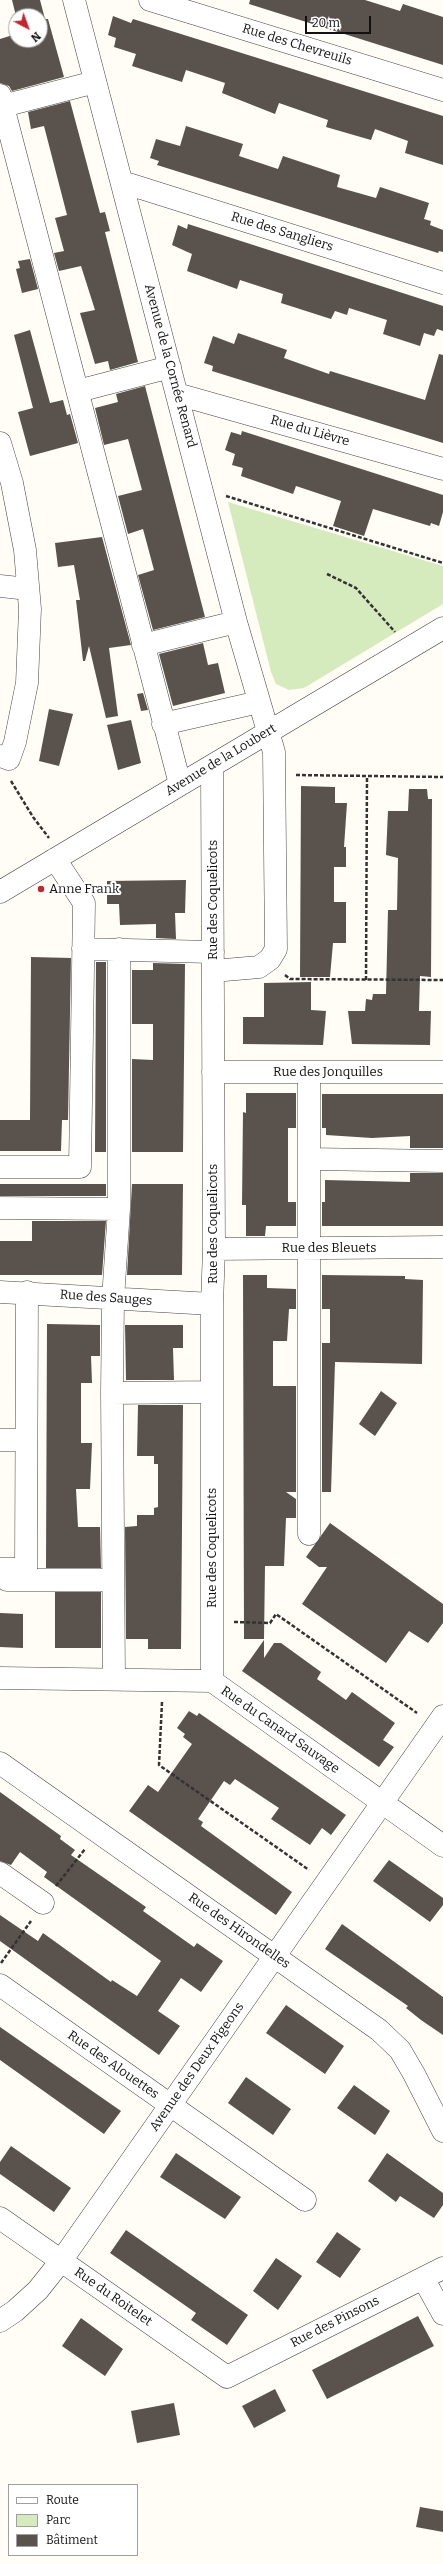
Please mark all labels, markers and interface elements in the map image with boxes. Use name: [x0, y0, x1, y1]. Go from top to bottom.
north arrow: [8, 8, 48, 48]
scale bar: [307, 8, 373, 34]
text: 20 m: [312, 16, 340, 30]
street label: Rue des Chevreuils: [240, 21, 354, 69]
text: N: [28, 29, 43, 44]
street label: Rue des Sangliers: [229, 209, 335, 255]
street label: Avenue de la Cornée Renard: [141, 282, 199, 450]
street label: Rue du Lièvre: [269, 412, 351, 450]
street label: Avenue de la Loubert: [163, 721, 279, 799]
street label: Rue des Coquelicots: [205, 840, 221, 960]
place label: Anne Frank: [49, 881, 119, 897]
marker: Anne Frank: [36, 884, 46, 894]
street label: Rue des Jonquilles: [273, 1064, 383, 1080]
street label: Rue des Coquelicots: [205, 1164, 221, 1284]
street label: Rue des Bleuets: [282, 1240, 376, 1256]
street label: Rue des Sauges: [59, 1287, 153, 1309]
street label: Rue des Coquelicots: [204, 1488, 220, 1608]
street label: Rue du Canard Sauvage: [218, 1683, 342, 1777]
street label: Rue des Hirondelles: [185, 1890, 293, 1972]
street label: Avenue des Deux Pigeons: [147, 2000, 247, 2134]
street label: Rue des Alouettes: [64, 2028, 162, 2102]
street label: Rue du Roitelet: [71, 2264, 155, 2330]
street label: Rue des Pinsons: [288, 2293, 382, 2351]
legend: [8, 2484, 138, 2556]
text: Route: [46, 2493, 79, 2507]
text: Parc: [46, 2513, 71, 2527]
text: Bâtiment: [46, 2533, 98, 2547]

